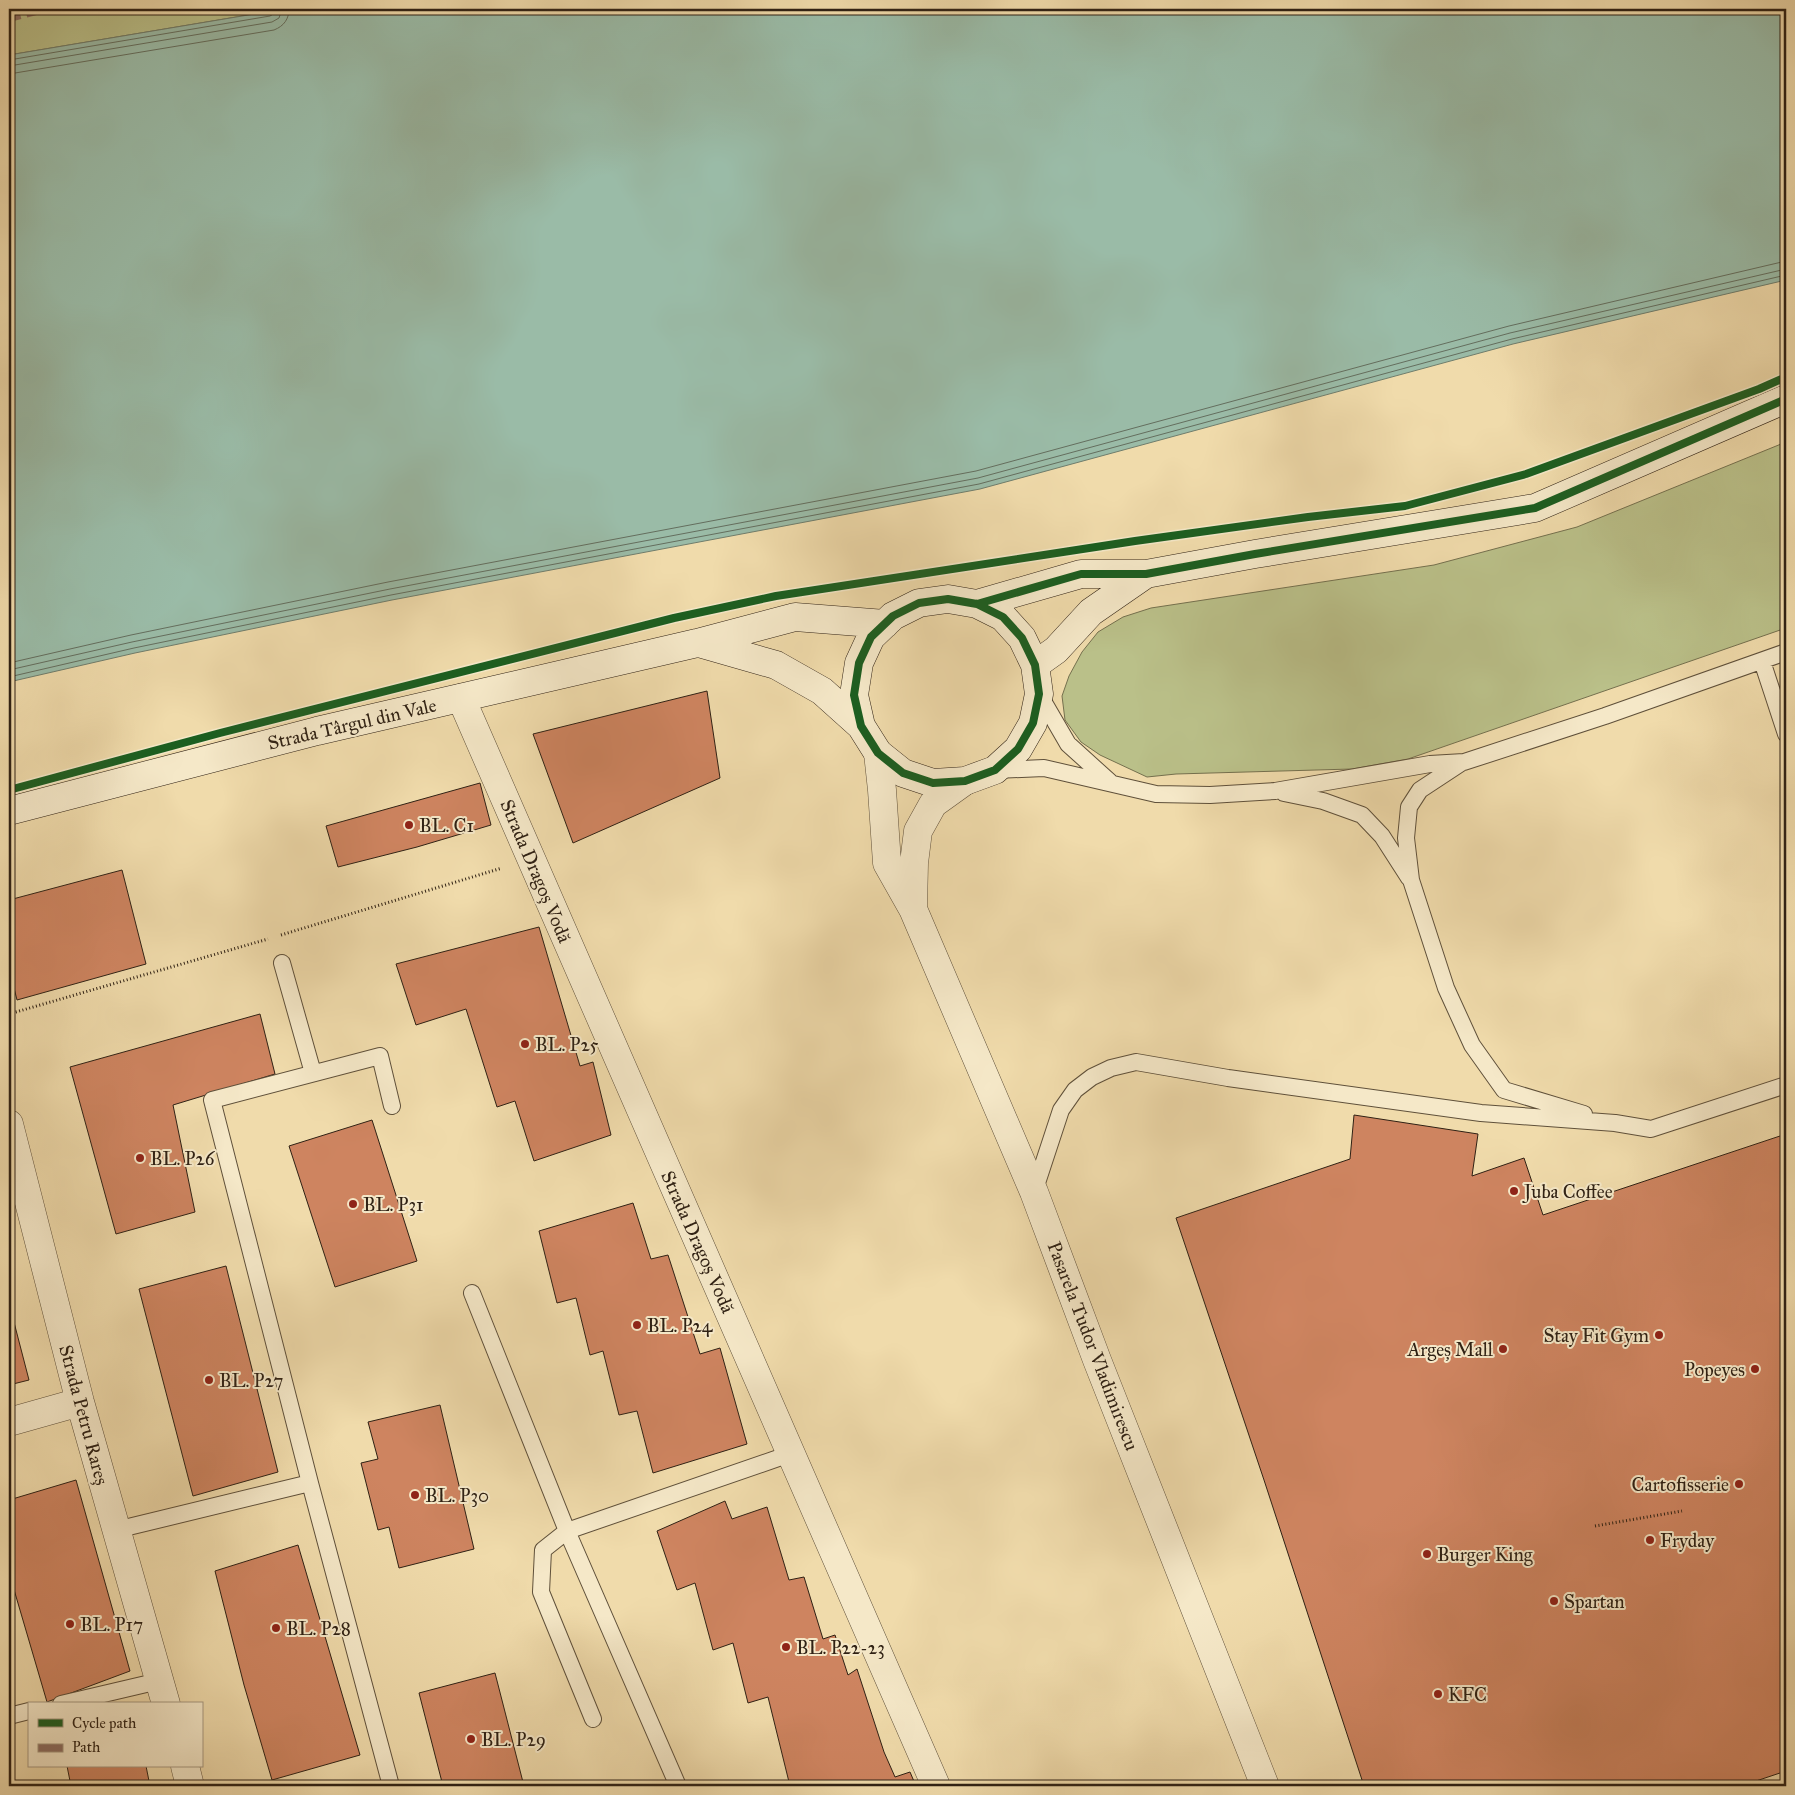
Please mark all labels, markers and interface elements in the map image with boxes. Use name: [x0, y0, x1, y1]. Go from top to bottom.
street label: Strada Târgul din Vale: [265, 693, 439, 756]
street label: Strada Dragoș Vodă: [495, 796, 577, 947]
place label: BL. C1: [419, 814, 474, 837]
marker: BL. C1: [403, 819, 415, 831]
place label: BL. P25: [535, 1033, 599, 1056]
marker: BL. P25: [519, 1038, 531, 1050]
place label: BL. P26: [150, 1147, 216, 1170]
marker: BL. P26: [134, 1152, 146, 1164]
street label: Strada Dragoș Vodă: [655, 1167, 740, 1318]
place label: Juba Coffee: [1522, 1180, 1613, 1204]
marker: Juba Coffee: [1508, 1185, 1520, 1197]
place label: BL. P31: [363, 1193, 424, 1216]
marker: BL. P31: [347, 1198, 359, 1210]
street label: Pasarela Tudor Vladimirescu: [1042, 1238, 1144, 1454]
place label: BL. P24: [647, 1314, 713, 1337]
marker: BL. P24: [631, 1319, 643, 1331]
place label: Stay Fit Gym: [1543, 1324, 1649, 1347]
marker: Stay Fit Gym: [1653, 1329, 1665, 1341]
place label: Argeș Mall: [1406, 1338, 1494, 1362]
street label: Strada Petru Rareș: [54, 1342, 114, 1488]
marker: Argeș Mall: [1497, 1343, 1509, 1355]
place label: Popeyes: [1684, 1358, 1745, 1381]
marker: Popeyes: [1749, 1363, 1761, 1375]
place label: BL. P27: [219, 1369, 283, 1392]
marker: BL. P27: [203, 1374, 215, 1386]
place label: Cartofisserie: [1631, 1473, 1729, 1496]
marker: Cartofisserie: [1733, 1478, 1745, 1490]
place label: BL. P30: [425, 1484, 489, 1507]
marker: BL. P30: [409, 1489, 421, 1501]
place label: Fryday: [1660, 1529, 1715, 1552]
marker: Fryday: [1644, 1534, 1656, 1546]
place label: Burger King: [1437, 1543, 1533, 1567]
marker: Burger King: [1421, 1548, 1433, 1560]
place label: Spartan: [1564, 1590, 1625, 1613]
marker: Spartan: [1548, 1595, 1560, 1607]
place label: BL. P17: [80, 1613, 143, 1636]
place label: BL. P28: [286, 1617, 351, 1640]
marker: BL. P17: [64, 1618, 76, 1630]
marker: BL. P28: [270, 1622, 282, 1634]
place label: BL. P22-23: [796, 1636, 885, 1659]
marker: BL. P22-23: [780, 1641, 792, 1653]
place label: KFC: [1448, 1683, 1487, 1706]
marker: KFC: [1432, 1688, 1444, 1700]
legend: [28, 1702, 202, 1768]
text: Cycle path: [72, 1714, 137, 1732]
place label: BL. P29: [481, 1728, 546, 1751]
marker: BL. P29: [465, 1733, 477, 1745]
text: Path: [72, 1738, 101, 1756]

